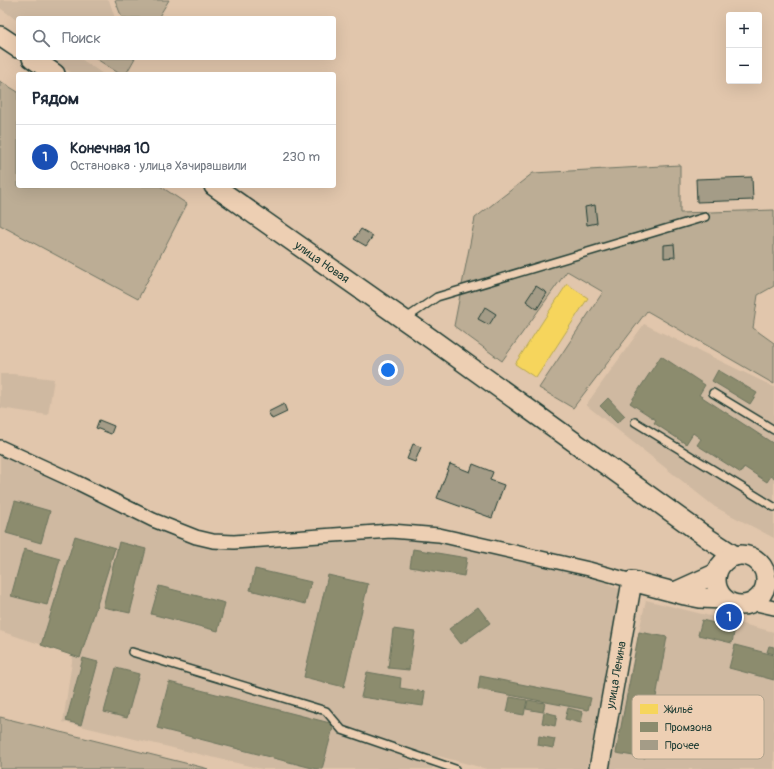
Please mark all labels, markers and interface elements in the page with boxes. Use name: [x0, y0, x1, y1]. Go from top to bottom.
map controls: [726, 12, 762, 84]
button: +: [726, 12, 762, 48]
search box: [16, 16, 336, 60]
icon: search: [30, 27, 52, 49]
text: Поиск: [62, 29, 101, 48]
button: −: [726, 48, 762, 84]
text: Рядом: [32, 88, 79, 109]
text: Конечная 10: [70, 139, 150, 158]
text: 1: [42, 149, 48, 165]
text: 230 m: [283, 149, 320, 165]
text: Остановка · улица Хачирашвили: [70, 158, 246, 174]
street label: улица Новая: [291, 237, 352, 287]
your location: [378, 360, 398, 380]
pin: 1: [716, 602, 742, 632]
street label: улица Ленина: [603, 640, 630, 711]
legend: [632, 695, 764, 759]
text: Жильё: [663, 703, 693, 716]
text: Промзона: [665, 721, 712, 734]
text: Прочее: [665, 739, 700, 752]

